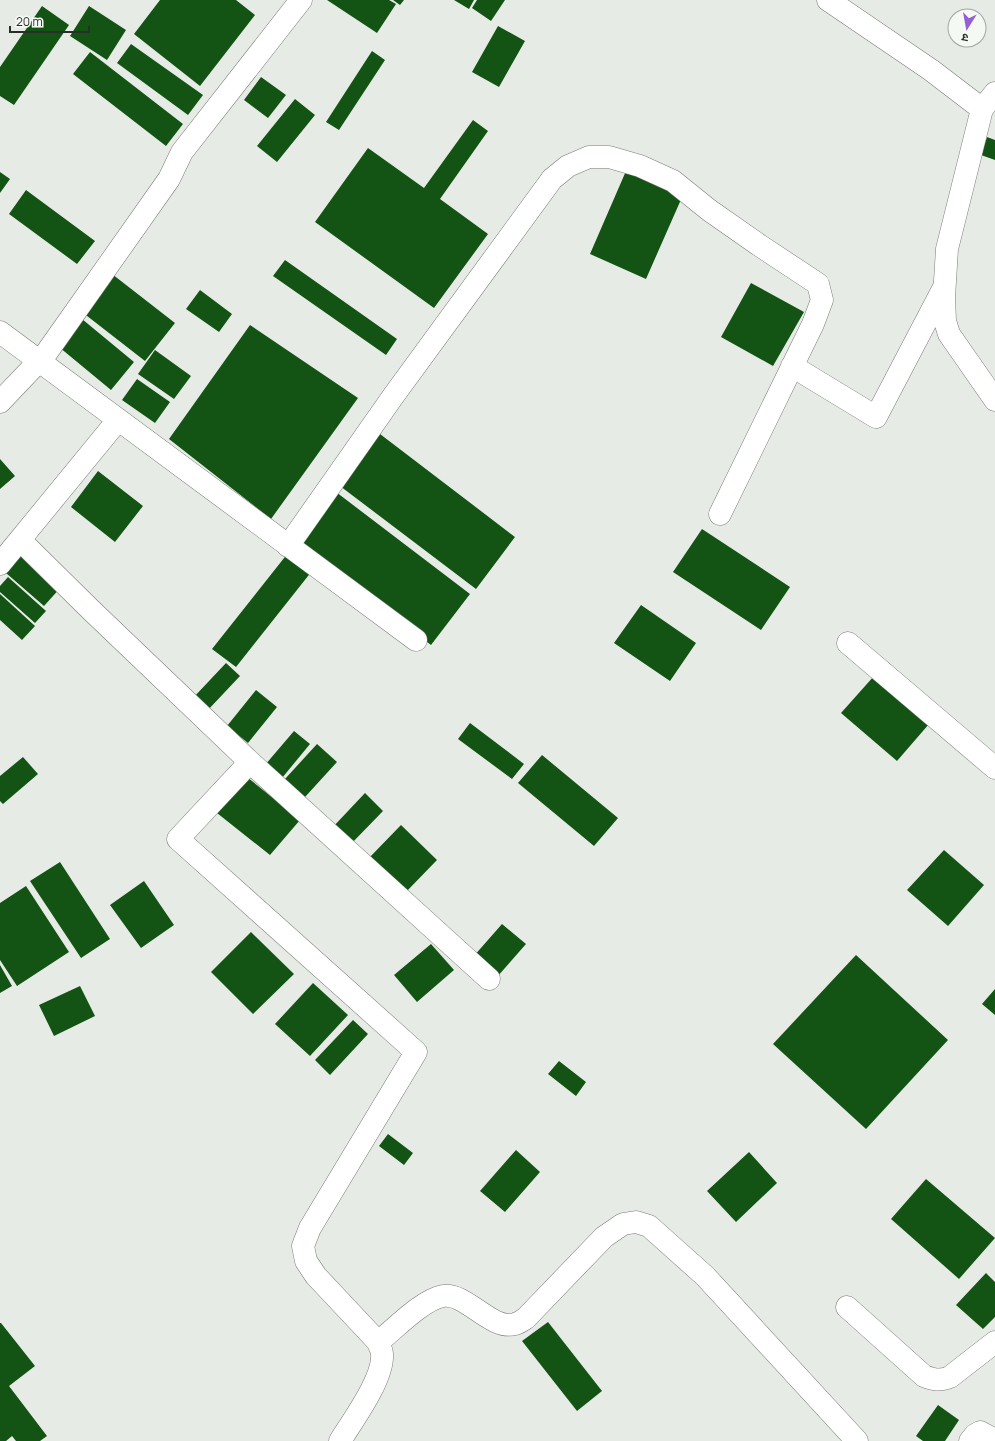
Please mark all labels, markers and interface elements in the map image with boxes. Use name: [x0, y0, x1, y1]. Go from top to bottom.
scale bar: [10, 8, 89, 34]
north arrow: [947, 8, 987, 48]
text: 20 m: [16, 13, 43, 30]
text: उ: [960, 30, 970, 46]

